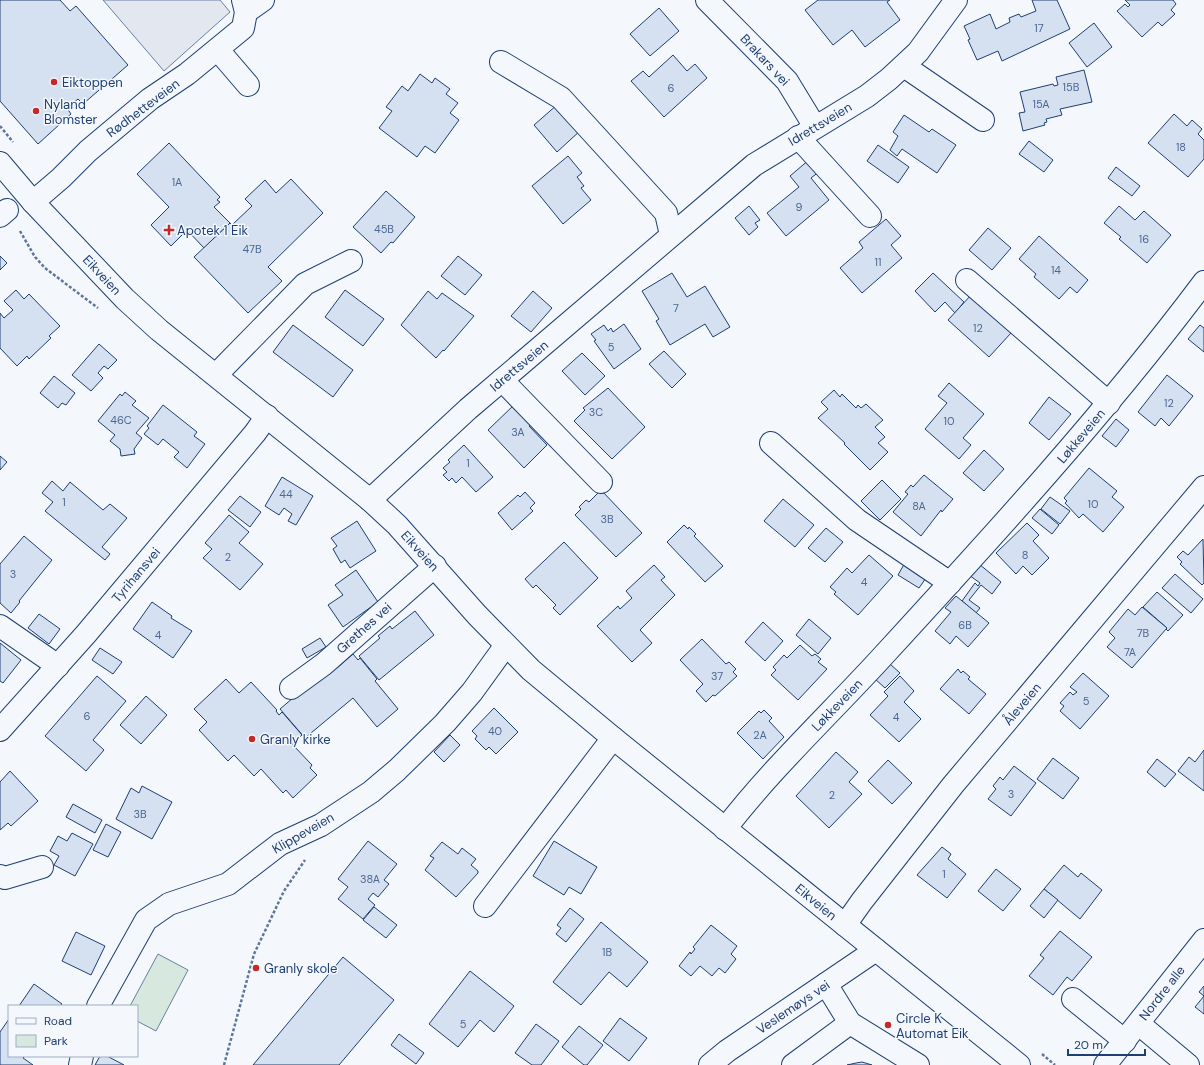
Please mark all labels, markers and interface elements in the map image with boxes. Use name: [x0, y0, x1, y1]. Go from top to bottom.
house number: 17: [1034, 21, 1044, 35]
street label: Brakars vei: [737, 30, 793, 90]
place label: Eiktoppen: [62, 74, 123, 91]
street label: Rødhetteveien: [103, 75, 183, 141]
marker: Eiktoppen: [49, 77, 59, 87]
house number: 15B: [1063, 80, 1080, 94]
house number: 6: [668, 81, 675, 95]
place label: Nyland Blomster: [44, 96, 98, 128]
house number: 15A: [1033, 97, 1049, 111]
street label: Idrettsveien: [785, 98, 855, 150]
marker: Nyland Blomster: [31, 106, 41, 116]
house number: 18: [1176, 140, 1186, 154]
house number: 1A: [172, 175, 182, 189]
house number: 9: [796, 200, 803, 214]
place label: Apotek 1 Eik: [177, 222, 249, 239]
house number: 45B: [374, 222, 394, 236]
marker: Apotek 1 Eik: [164, 225, 174, 235]
house number: 16: [1139, 232, 1149, 246]
house number: 47B: [242, 242, 262, 256]
street label: Eikveien: [79, 251, 125, 299]
house number: 11: [875, 255, 881, 269]
house number: 14: [1051, 263, 1061, 277]
house number: 7: [673, 301, 679, 315]
house number: 12: [973, 321, 983, 335]
street label: Idrettsveien: [486, 337, 552, 395]
house number: 5: [608, 340, 615, 354]
house number: 12: [1164, 396, 1174, 410]
house number: 3C: [589, 405, 603, 419]
street label: Løkkeveien: [1053, 405, 1109, 467]
house number: 46C: [110, 413, 132, 427]
house number: 10: [944, 414, 954, 428]
house number: 3A: [511, 425, 525, 439]
house number: 1: [466, 456, 470, 470]
house number: 44: [279, 487, 293, 501]
house number: 1: [62, 495, 66, 509]
house number: 10: [1088, 497, 1098, 511]
house number: 8A: [912, 499, 926, 513]
house number: 3B: [600, 512, 614, 526]
street label: Eikveien: [397, 527, 443, 575]
street label: Tyrihansvei: [108, 544, 164, 606]
house number: 8: [1022, 548, 1028, 562]
house number: 2: [225, 550, 231, 564]
house number: 3: [10, 567, 16, 581]
house number: 4: [861, 575, 868, 589]
street label: Grethes vei: [333, 599, 395, 657]
house number: 6B: [958, 618, 972, 632]
house number: 7B: [1137, 626, 1150, 640]
house number: 4: [155, 628, 162, 642]
house number: 7A: [1124, 645, 1136, 659]
house number: 37: [711, 669, 723, 683]
street label: Løkkeveien: [808, 675, 866, 735]
street label: Åleveien: [999, 679, 1045, 729]
house number: 5: [1083, 694, 1090, 708]
house number: 6: [84, 709, 91, 723]
house number: 4: [893, 710, 900, 724]
house number: 40: [488, 724, 502, 738]
house number: 2A: [753, 728, 767, 742]
place label: Granly kirke: [260, 731, 331, 748]
marker: Granly kirke: [247, 734, 257, 744]
house number: 3: [1008, 787, 1014, 801]
house number: 2: [829, 788, 835, 802]
house number: 3B: [133, 807, 147, 821]
street label: Klippeveien: [269, 808, 337, 858]
house number: 1: [942, 867, 946, 881]
house number: 38A: [360, 872, 380, 886]
street label: Eikveien: [792, 880, 840, 924]
house number: 1B: [602, 945, 612, 959]
place label: Granly skole: [264, 960, 337, 977]
street label: Nordre alle: [1135, 962, 1189, 1024]
marker: Granly skole: [251, 963, 261, 973]
street label: Veslemøys vei: [753, 976, 833, 1038]
legend: [8, 1005, 138, 1057]
place label: Circle K Automat Eik: [896, 1010, 969, 1042]
text: Road: [44, 1013, 72, 1029]
house number: 5: [460, 1017, 467, 1031]
marker: Circle K Automat Eik: [883, 1020, 893, 1030]
scale bar: [1068, 1031, 1145, 1057]
text: Park: [44, 1033, 68, 1049]
text: 20 m: [1074, 1037, 1103, 1053]

